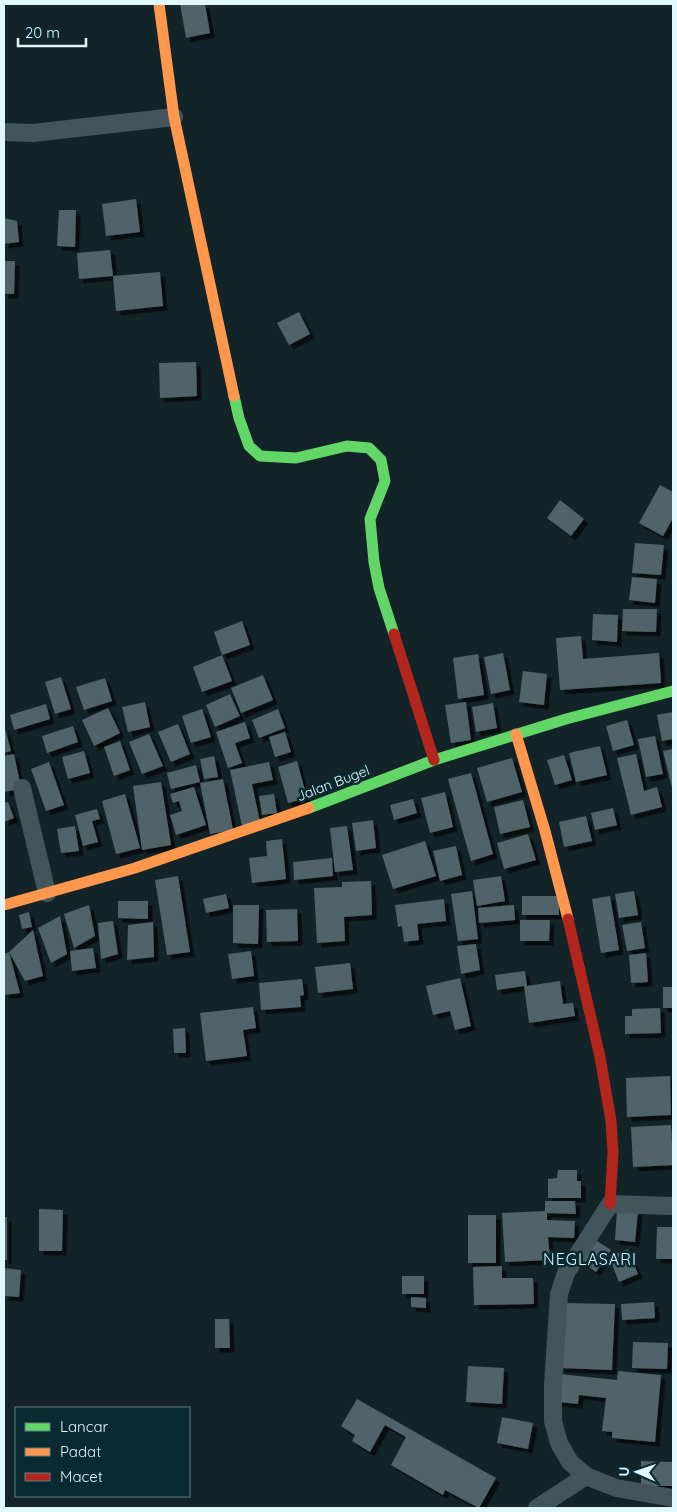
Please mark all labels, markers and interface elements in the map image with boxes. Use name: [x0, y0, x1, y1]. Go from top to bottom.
scale bar: [18, 15, 85, 47]
text: 20 m: [25, 23, 60, 42]
street label: Jalan Bugel: [294, 761, 372, 805]
district label: NEGLASARI: [543, 1249, 637, 1269]
legend: [15, 1407, 190, 1497]
text: Lancar: [60, 1417, 109, 1436]
text: Padat: [60, 1442, 101, 1461]
north arrow: [612, 1447, 662, 1497]
text: U: [615, 1466, 633, 1477]
text: Macet: [60, 1467, 103, 1486]

